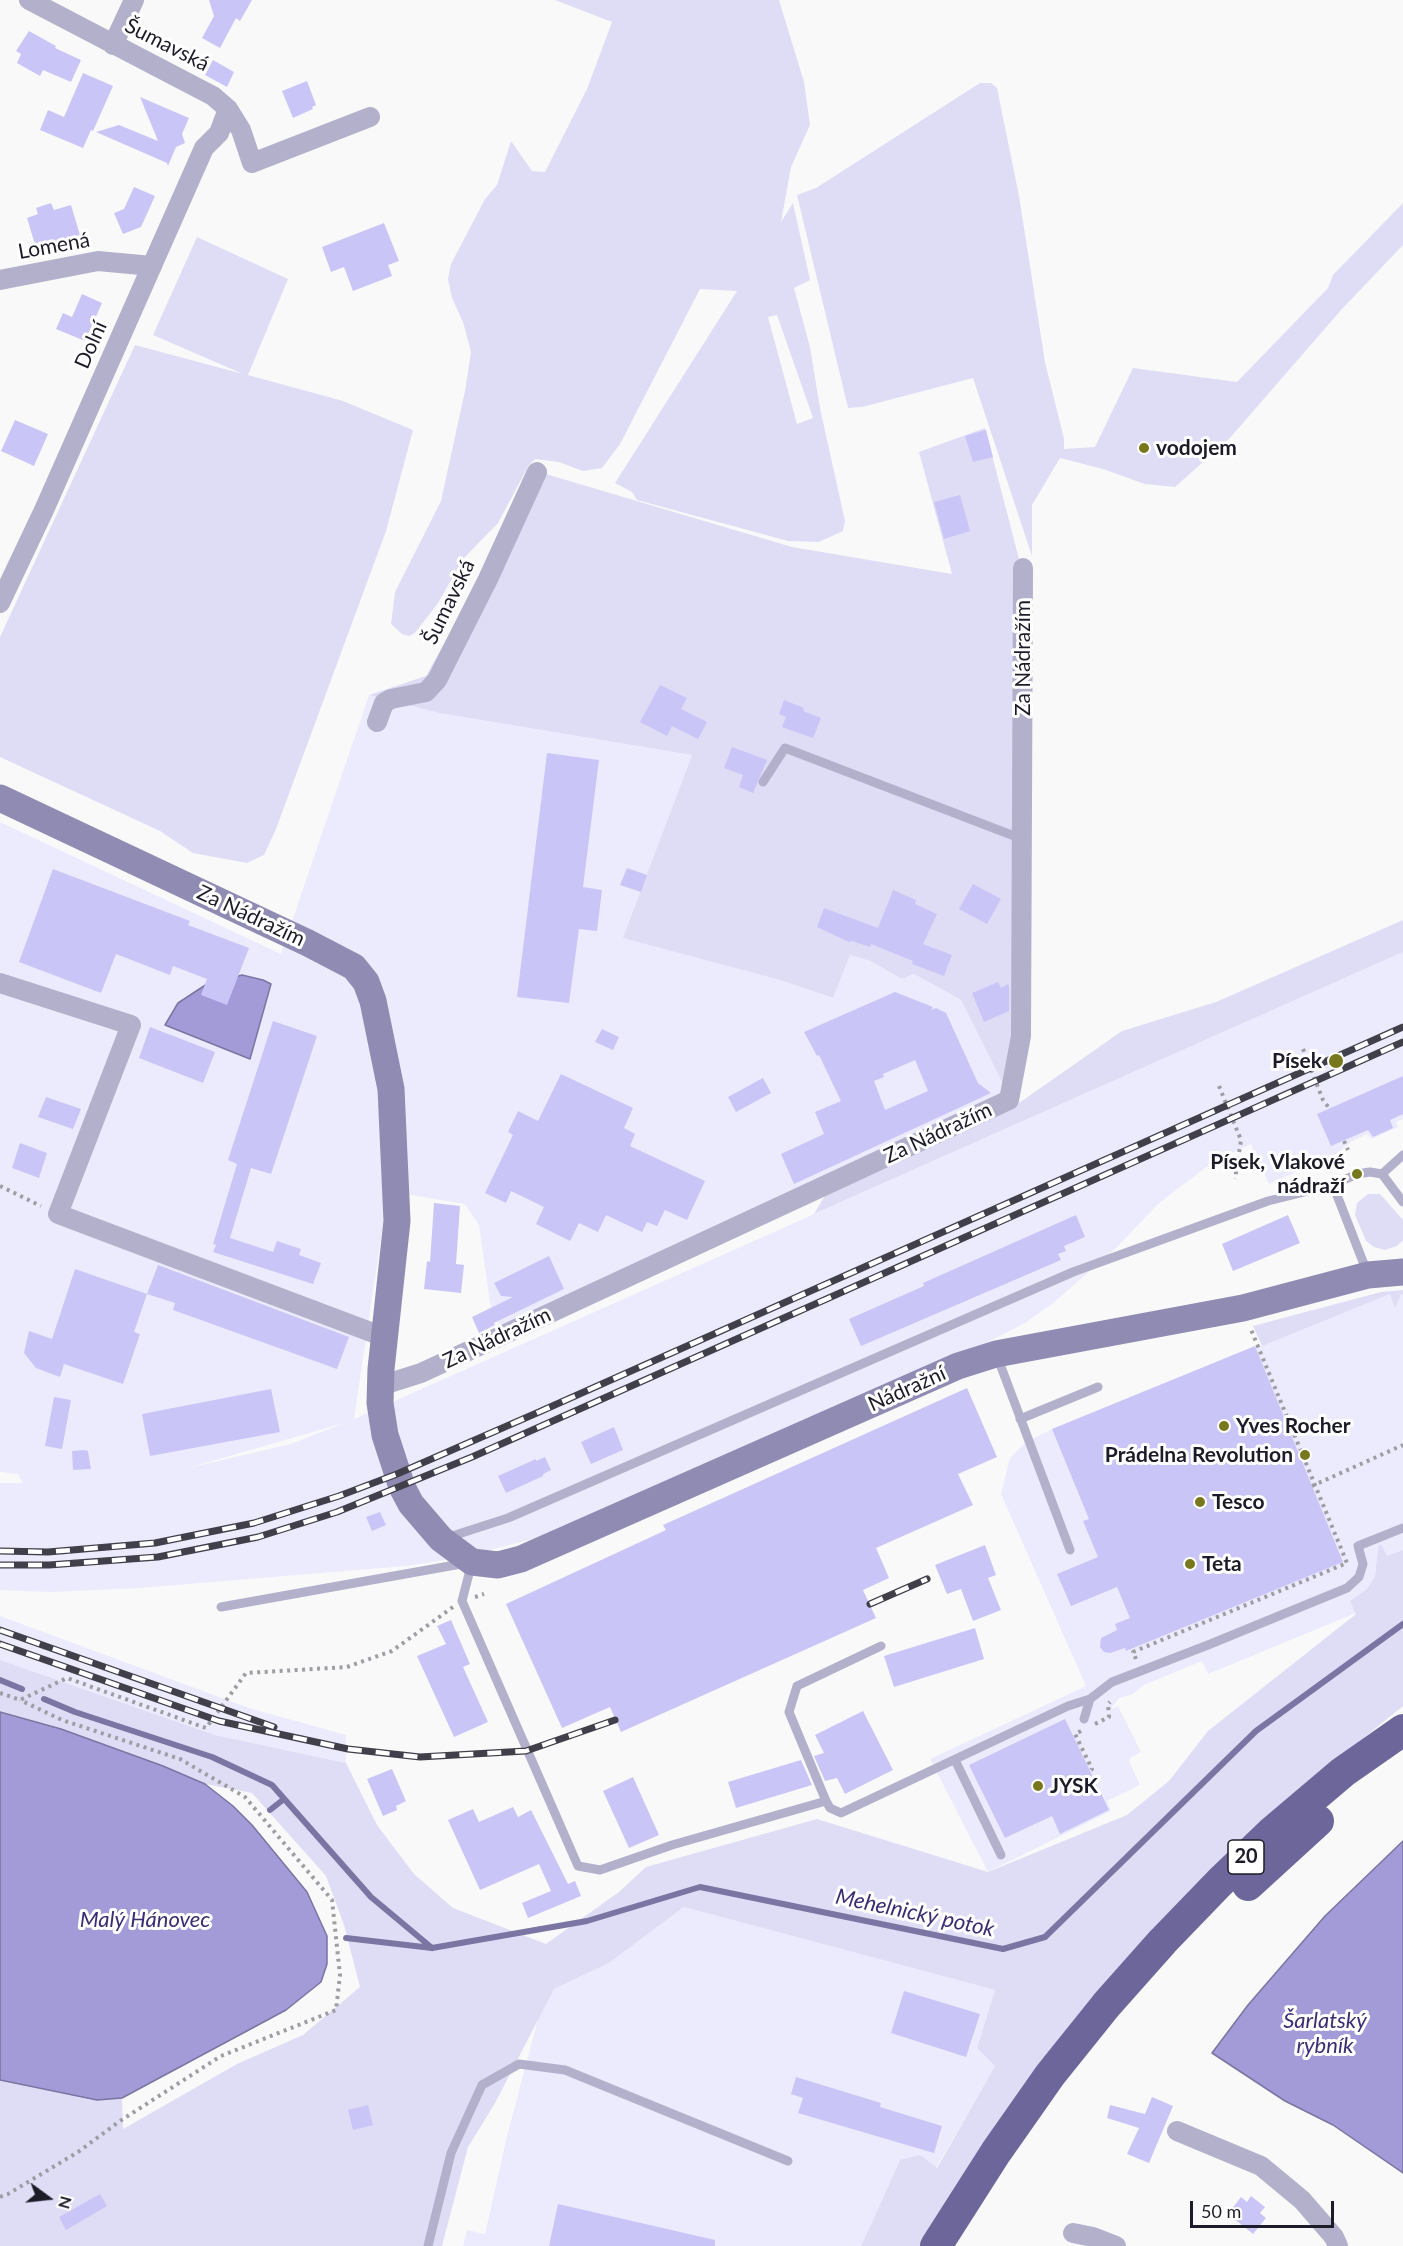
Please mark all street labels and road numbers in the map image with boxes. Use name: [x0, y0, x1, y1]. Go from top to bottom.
street label: Šumavská: [121, 13, 213, 77]
street label: Lomená: [16, 227, 92, 265]
street label: Dolní: [69, 317, 113, 373]
street label: Šumavská: [418, 555, 480, 649]
street label: Za Nádražím: [1010, 600, 1036, 716]
street label: Za Nádražím: [193, 880, 309, 952]
street label: Za Nádražím: [880, 1097, 996, 1169]
street label: Za Nádražím: [439, 1302, 555, 1374]
street label: Nádražní: [864, 1361, 950, 1417]
road number: 20: [1228, 1840, 1264, 1874]

